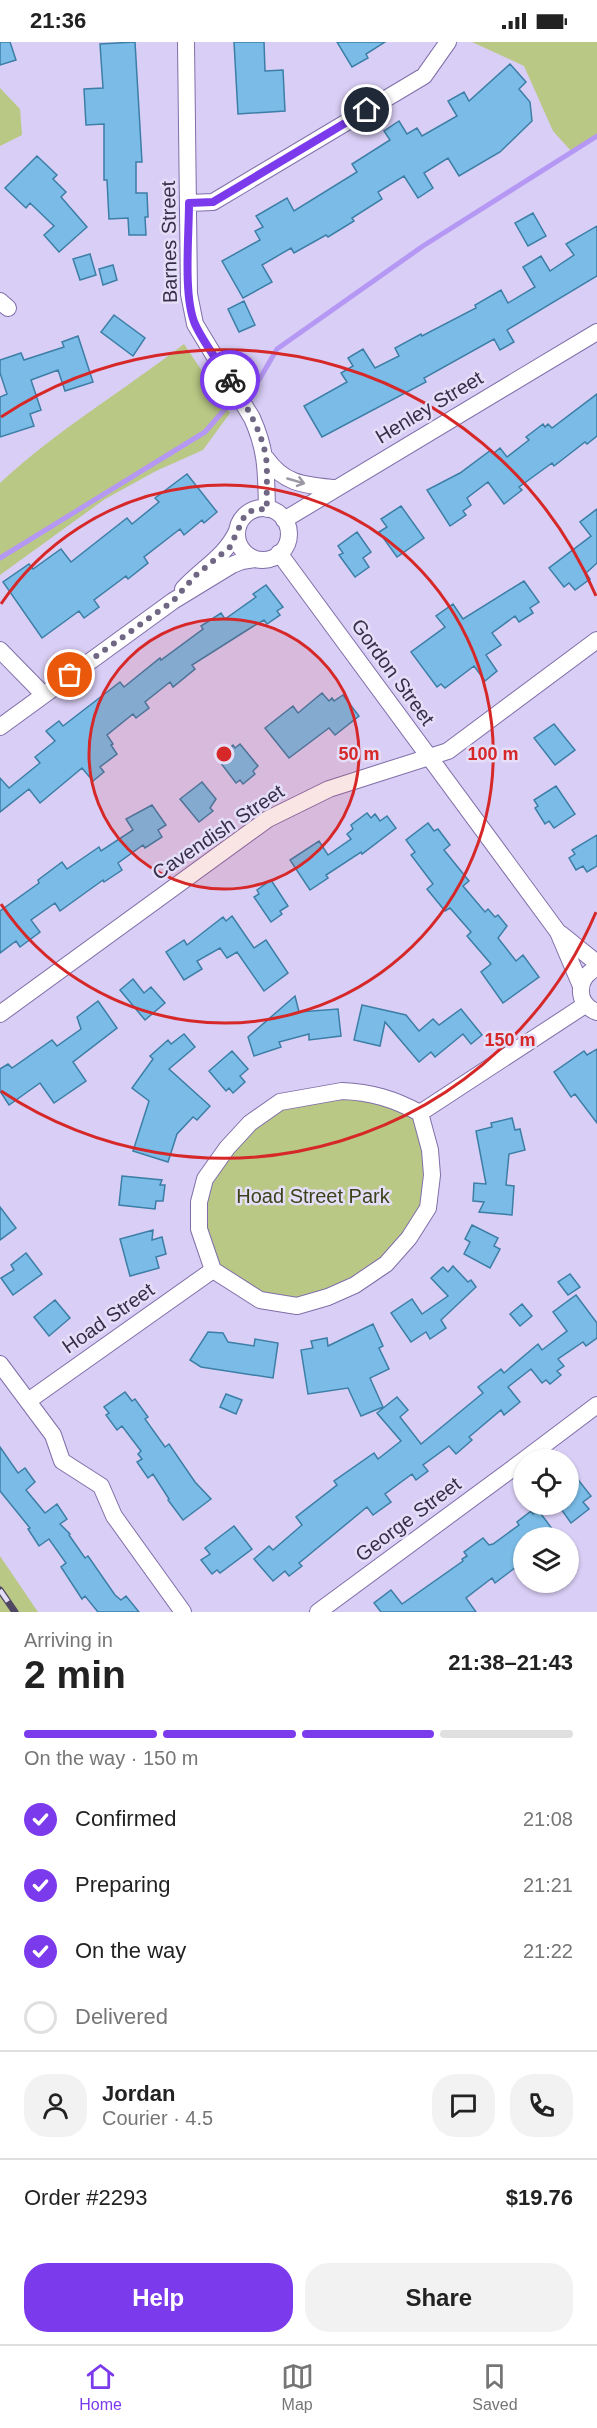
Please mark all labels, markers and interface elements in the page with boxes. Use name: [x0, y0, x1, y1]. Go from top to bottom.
text: 21:36: [30, 8, 86, 33]
pin: [341, 84, 392, 135]
icon: home: [350, 93, 383, 126]
street label: Barnes Street: [157, 180, 181, 303]
courier: [200, 350, 260, 410]
icon: bike: [214, 364, 247, 397]
street label: Henley Street: [371, 366, 487, 448]
one-way arrow: [286, 476, 305, 488]
street label: Gordon Street: [347, 615, 439, 730]
pin: [44, 649, 95, 700]
icon: bag: [53, 658, 86, 691]
centre of rings: [214, 744, 234, 764]
text: 50 m: [338, 744, 380, 764]
text: 100 m: [467, 744, 519, 764]
street label: Cavendish Street: [148, 780, 288, 884]
text: 150 m: [484, 1030, 536, 1050]
park label: Hoad Street Park: [236, 1185, 391, 1207]
street label: Hoad Street: [58, 1278, 158, 1358]
map controls: [513, 1449, 579, 1593]
button: locate: [513, 1449, 579, 1515]
street label: George Street: [351, 1472, 465, 1566]
button: layers: [513, 1527, 579, 1593]
text: Arriving in: [24, 1629, 113, 1651]
text: 21:38–21:43: [448, 1650, 573, 1675]
text: 2 min: [24, 1653, 126, 1696]
text: On the way · 150 m: [24, 1747, 199, 1769]
icon: check: [24, 1803, 57, 1836]
text: Confirmed: [75, 1806, 176, 1831]
text: 21:08: [523, 1808, 573, 1830]
icon: check: [24, 1869, 57, 1902]
text: Preparing: [75, 1872, 170, 1897]
text: 21:21: [523, 1874, 573, 1896]
icon: check: [24, 1935, 57, 1968]
text: On the way: [75, 1938, 186, 1963]
text: 21:22: [523, 1940, 573, 1962]
text: Delivered: [75, 2004, 168, 2029]
button: person: [24, 2074, 87, 2137]
button: chat: [432, 2074, 495, 2137]
button: phone: [510, 2074, 573, 2137]
text: Jordan: [102, 2081, 175, 2106]
text: Courier · 4.5: [102, 2107, 213, 2129]
text: Order #2293: [24, 2185, 148, 2210]
text: $19.76: [506, 2185, 573, 2210]
button: Help: [24, 2263, 293, 2332]
button: Share: [305, 2263, 573, 2332]
tab: Home: [79, 2360, 122, 2414]
tab: Map: [281, 2360, 314, 2414]
tab: Saved: [472, 2360, 518, 2414]

